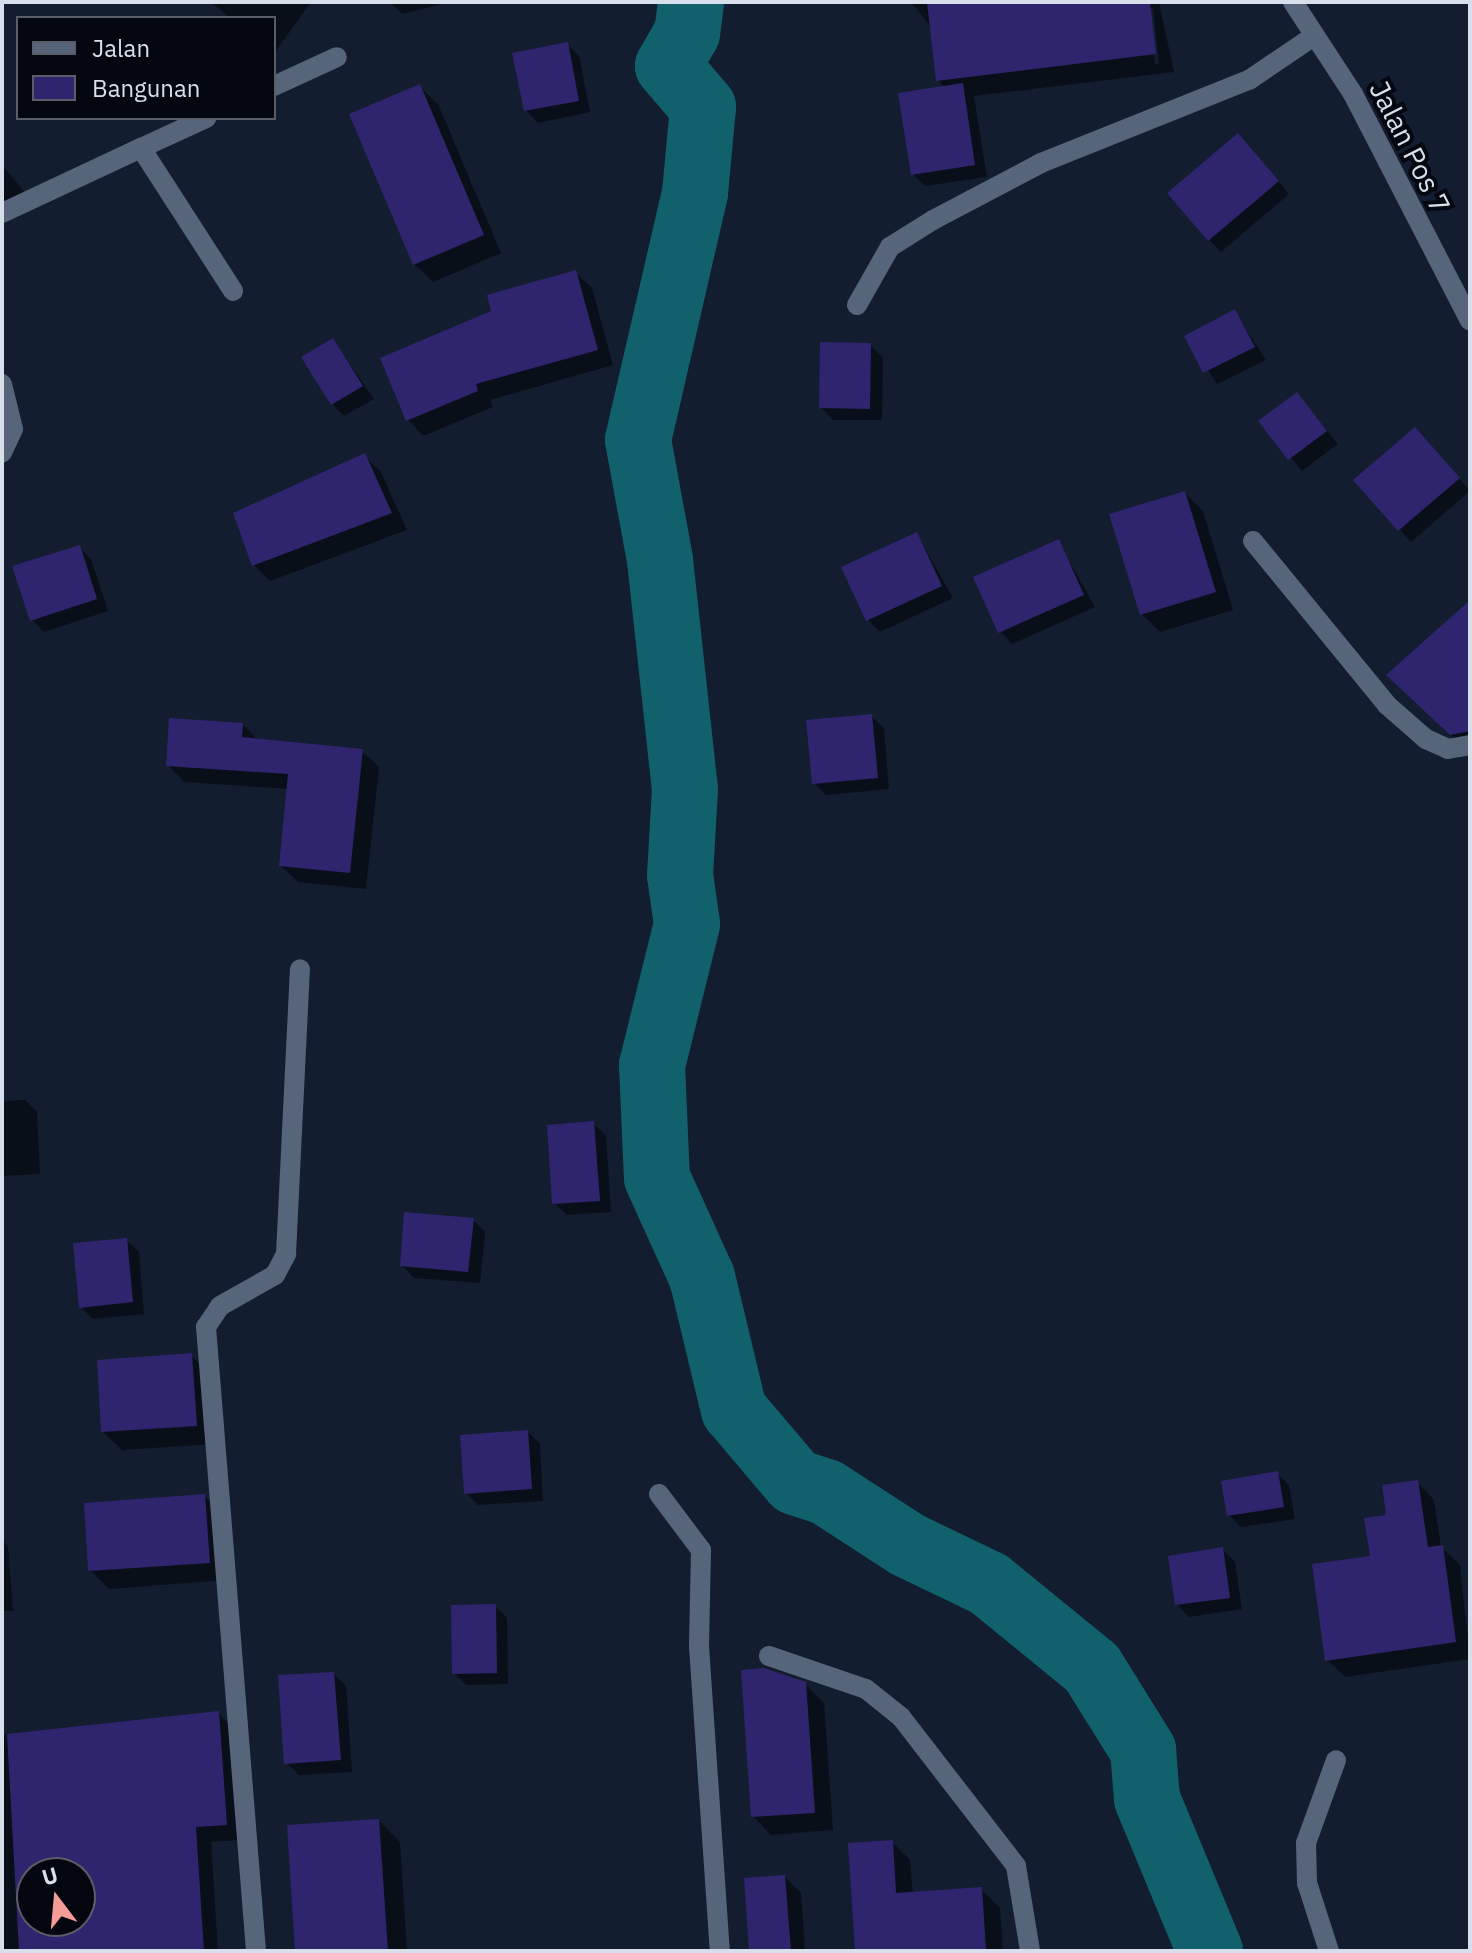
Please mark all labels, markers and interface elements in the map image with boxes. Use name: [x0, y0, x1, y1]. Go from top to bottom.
legend: [16, 16, 276, 120]
text: Jalan: [92, 32, 150, 64]
text: Bangunan: [92, 72, 200, 104]
street label: Jalan Pos 7: [1362, 75, 1458, 219]
north arrow: [16, 1857, 96, 1937]
text: U: [38, 1859, 61, 1891]

